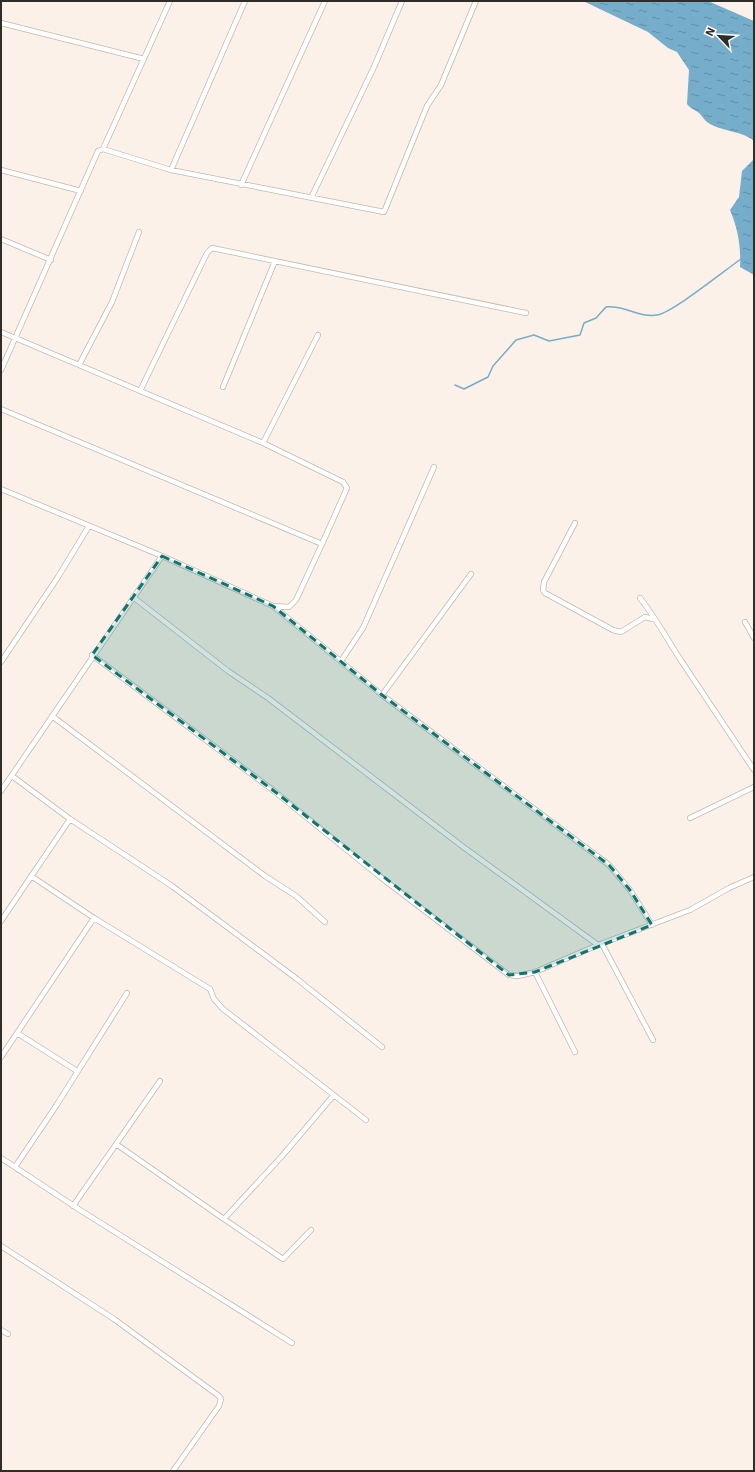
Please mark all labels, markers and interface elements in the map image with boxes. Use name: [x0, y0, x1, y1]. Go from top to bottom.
north arrow: [699, 16, 739, 56]
text: N: [702, 25, 718, 38]

